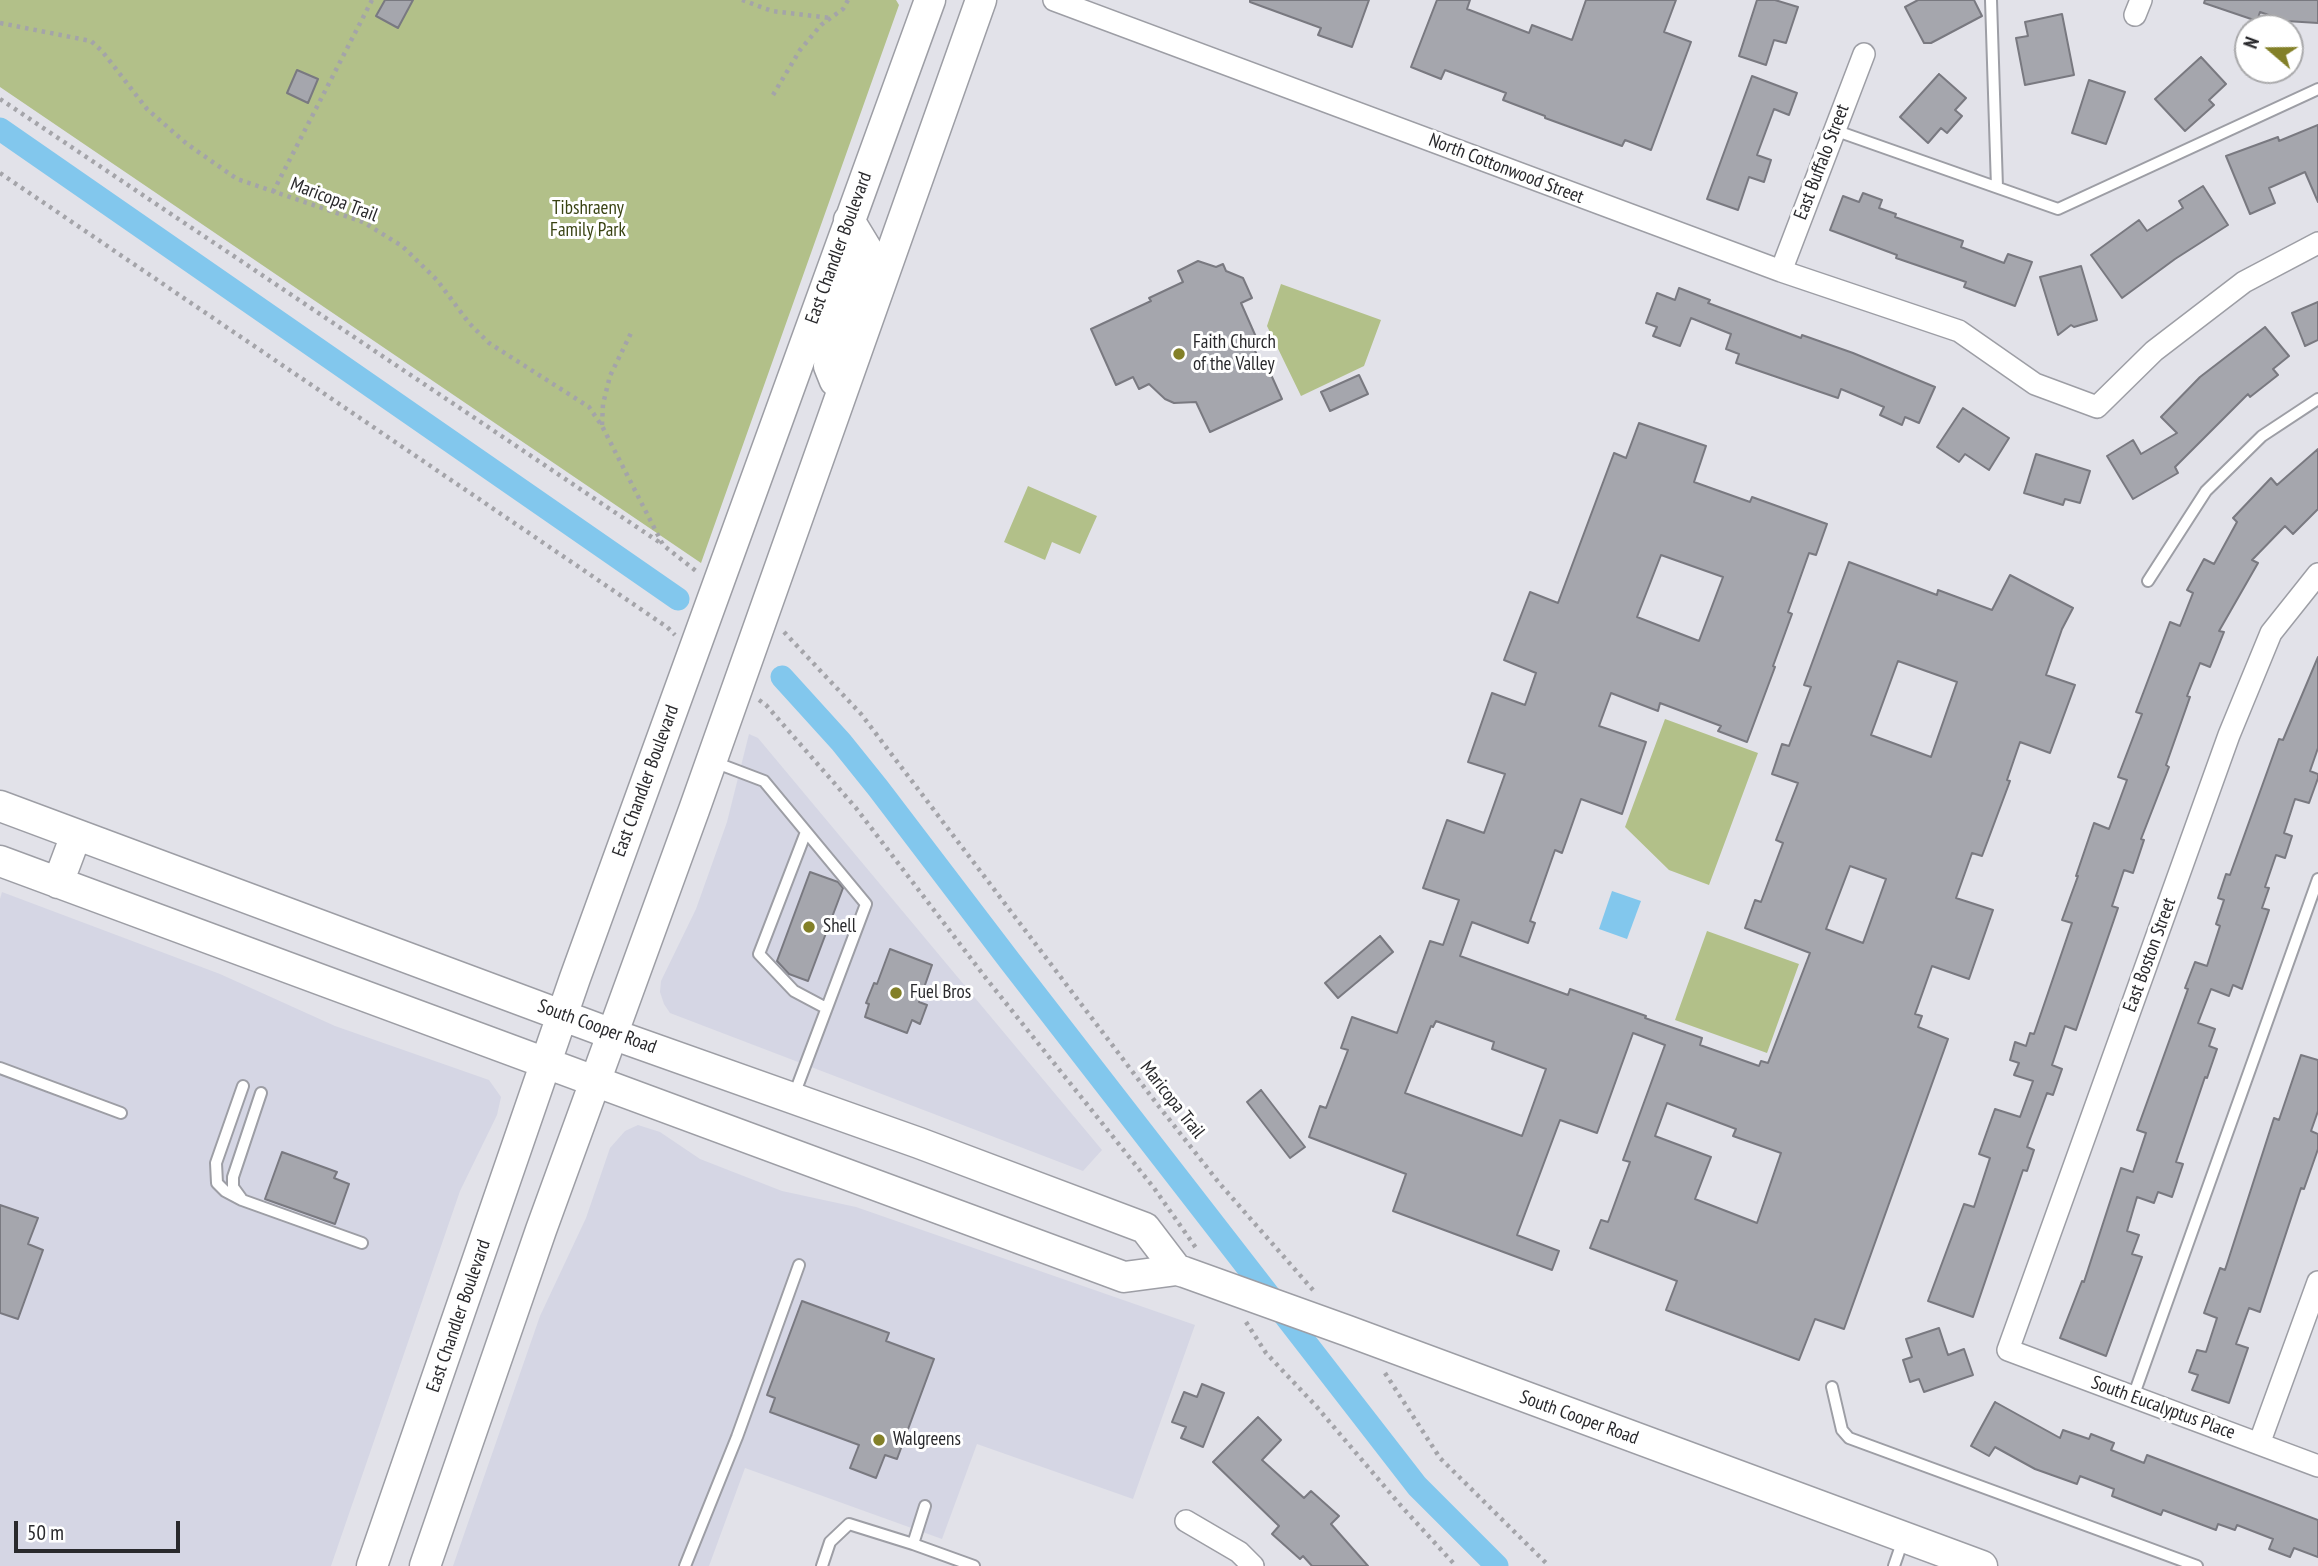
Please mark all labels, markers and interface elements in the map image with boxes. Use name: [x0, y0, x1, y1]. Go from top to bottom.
north arrow: [2234, 14, 2304, 84]
text: N: [2238, 34, 2264, 51]
street label: East Buffalo Street: [1790, 101, 1854, 223]
street label: North Cottonwood Street: [1425, 129, 1587, 209]
street label: East Chandler Boulevard: [801, 169, 877, 327]
street label: Maricopa Trail: [287, 173, 381, 227]
park label: Tibshraeny Family Park: [550, 198, 626, 242]
place label: Faith Church of the Valley: [1193, 332, 1276, 376]
marker: Faith Church of the Valley: [1171, 346, 1187, 362]
street label: East Chandler Boulevard: [608, 702, 684, 860]
street label: East Boston Street: [2119, 895, 2181, 1015]
place label: Shell: [823, 916, 856, 938]
marker: Shell: [801, 919, 817, 935]
place label: Fuel Bros: [910, 982, 971, 1004]
marker: Fuel Bros: [888, 985, 904, 1001]
street label: South Cooper Road: [535, 995, 659, 1059]
street label: Maricopa Trail: [1135, 1057, 1209, 1143]
street label: East Chandler Boulevard: [422, 1237, 496, 1395]
street label: South Eucalyptus Place: [2088, 1371, 2238, 1445]
street label: South Cooper Road: [1517, 1386, 1641, 1450]
place label: Walgreens: [893, 1429, 961, 1451]
marker: Walgreens: [871, 1432, 887, 1448]
scale bar: [18, 1506, 184, 1550]
text: 50 m: [27, 1519, 64, 1546]

